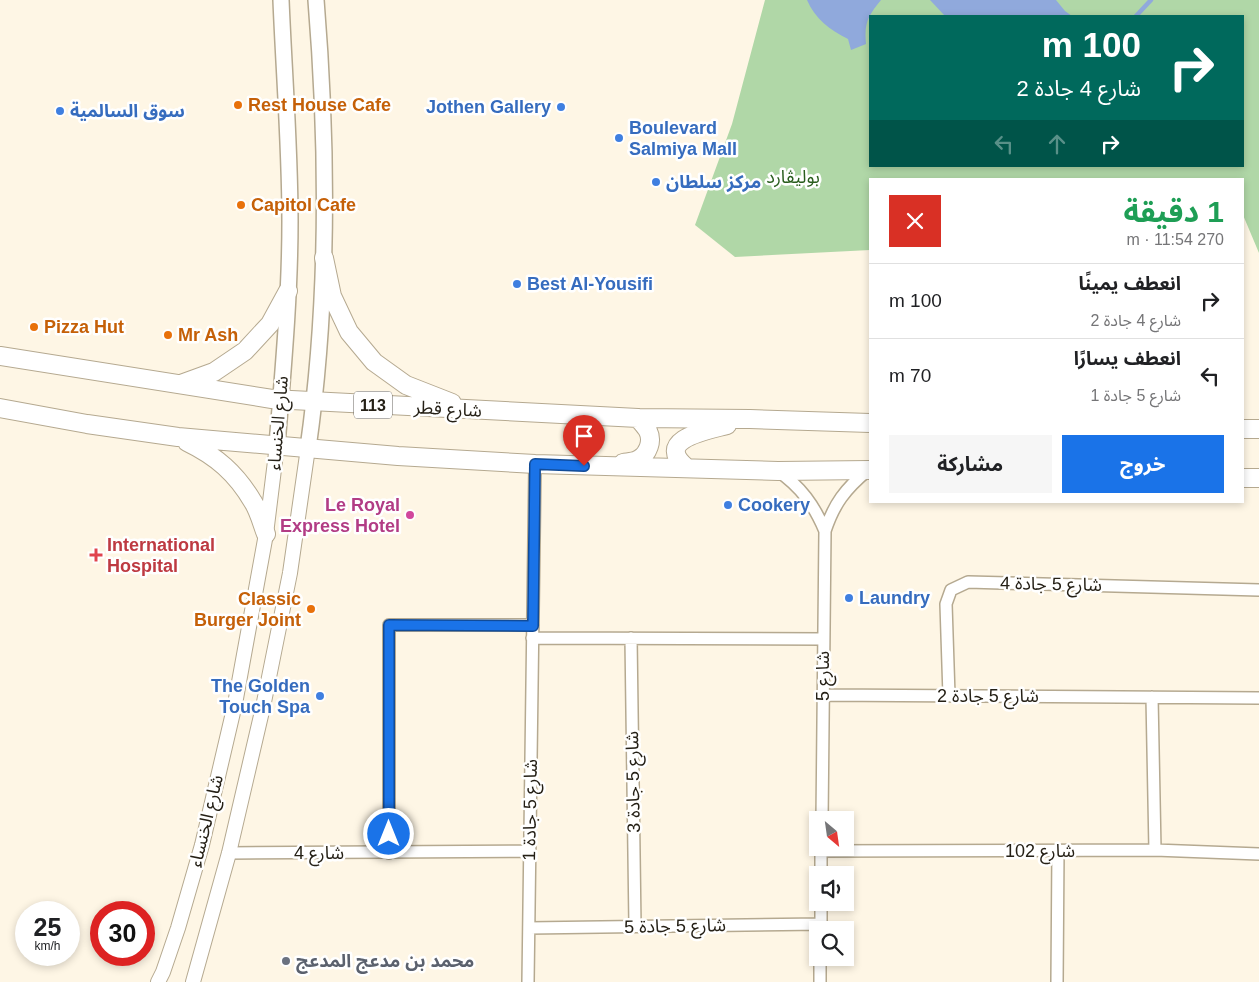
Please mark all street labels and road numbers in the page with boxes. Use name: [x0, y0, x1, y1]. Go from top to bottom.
street label: شارع الخنساء: [264, 375, 296, 471]
road number: 113: [354, 392, 392, 418]
street label: شارع قطر: [412, 397, 483, 425]
street label: شارع 5 جادة 4: [1000, 573, 1102, 599]
street label: شارع 5: [813, 651, 837, 701]
street label: شارع 5 جادة 2: [937, 686, 1039, 710]
street label: شارع 5 جادة 3: [622, 731, 648, 833]
street label: شارع 5 جادة 1: [519, 759, 545, 861]
street label: شارع الخنساء: [185, 773, 231, 870]
street label: شارع 102: [1005, 841, 1075, 865]
street label: شارع 4: [294, 843, 344, 867]
street label: شارع 5 جادة 5: [624, 915, 726, 941]

